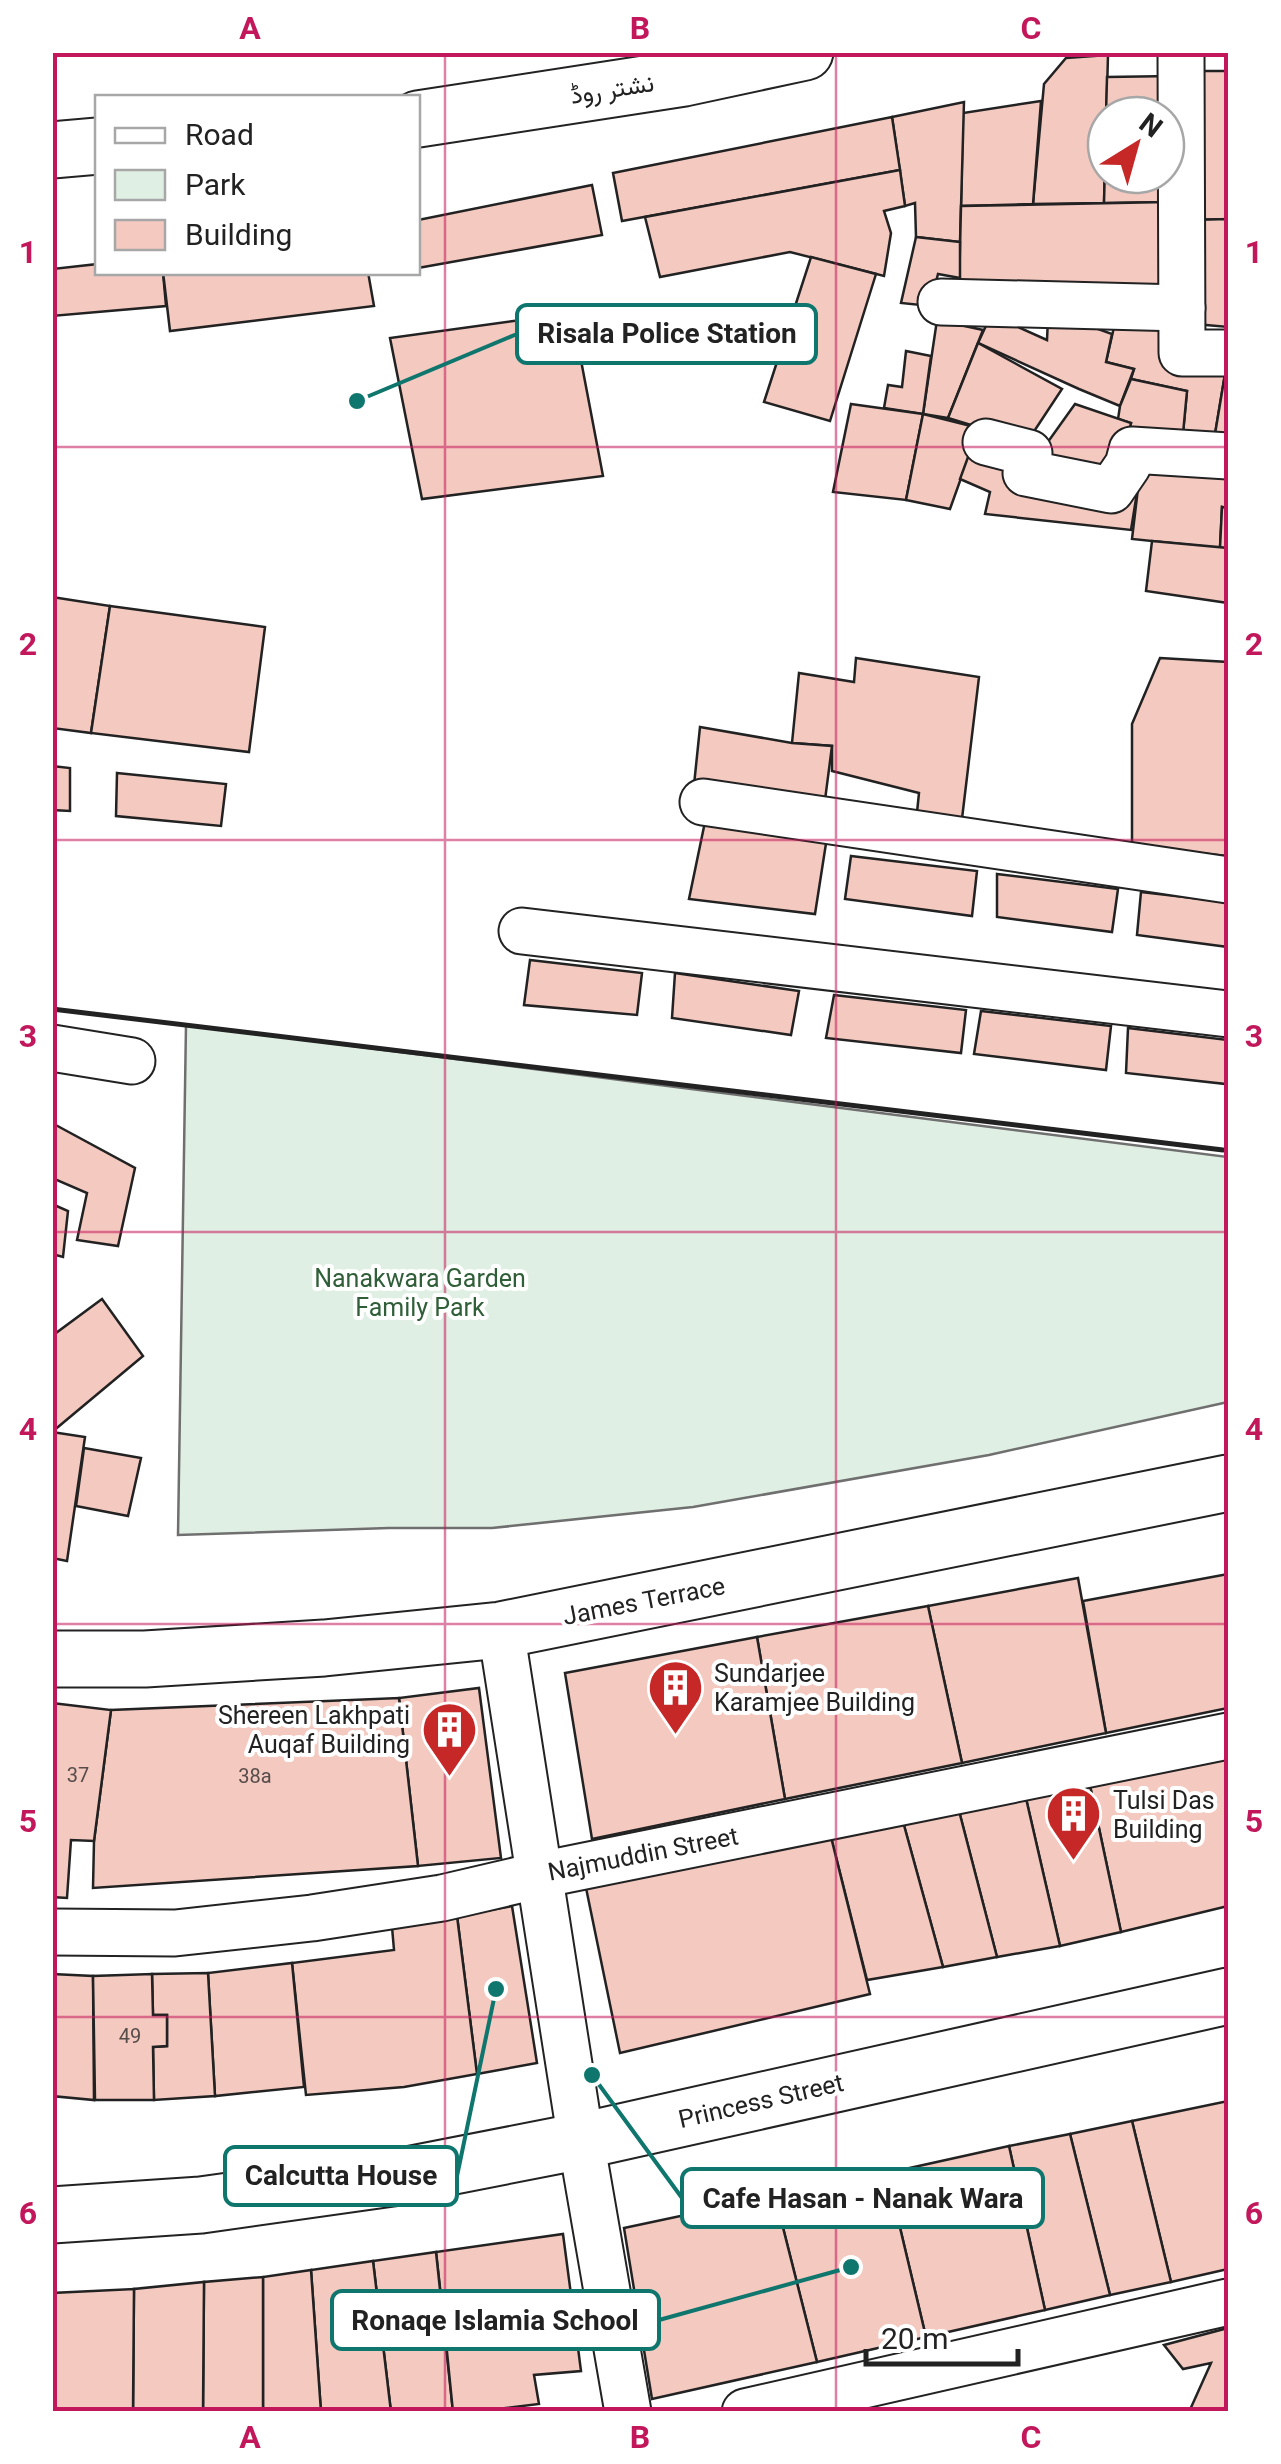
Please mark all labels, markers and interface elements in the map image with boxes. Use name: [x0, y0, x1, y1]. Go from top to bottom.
text: A: [239, 9, 261, 47]
text: B: [630, 9, 650, 47]
text: C: [1021, 9, 1041, 47]
street label: نشتر روڈ: [568, 68, 656, 111]
legend: [95, 95, 420, 275]
north arrow: [1086, 95, 1186, 195]
text: N: [1133, 106, 1169, 145]
text: Road: [185, 117, 254, 152]
text: Park: [185, 167, 246, 202]
text: Building: [185, 217, 292, 252]
text: 1: [19, 233, 37, 271]
text: 1: [1245, 233, 1263, 271]
callout: Risala Police Station: [517, 305, 816, 363]
text: Risala Police Station: [537, 317, 797, 350]
text: 2: [19, 625, 37, 663]
text: 2: [1245, 625, 1263, 663]
text: 3: [19, 1017, 37, 1055]
text: 3: [1245, 1017, 1263, 1055]
park label: Nanakwara Garden Family Park: [314, 1264, 526, 1322]
text: 4: [19, 1410, 37, 1448]
text: 4: [1245, 1410, 1263, 1448]
street label: James Terrace: [560, 1571, 728, 1631]
building icon: Sundarjee Karamjee Building: [645, 1657, 705, 1736]
place label: Sundarjee Karamjee Building: [714, 1659, 915, 1717]
building icon: Shereen Lakhpati Auqaf Building: [419, 1699, 479, 1778]
place label: Shereen Lakhpati Auqaf Building: [218, 1701, 410, 1759]
house number: 37: [67, 1763, 89, 1787]
house number: 38a: [238, 1764, 272, 1788]
building icon: Tulsi Das Building: [1044, 1784, 1104, 1863]
place label: Tulsi Das Building: [1113, 1786, 1215, 1844]
text: 5: [19, 1802, 37, 1840]
text: 5: [1245, 1802, 1263, 1840]
street label: Najmuddin Street: [545, 1821, 741, 1887]
house number: 49: [119, 2024, 141, 2048]
street label: Princess Street: [676, 2068, 846, 2134]
callout: Calcutta House: [225, 2147, 457, 2205]
text: Calcutta House: [245, 2159, 437, 2192]
callout: Cafe Hasan - Nanak Wara: [682, 2169, 1043, 2227]
text: Cafe Hasan - Nanak Wara: [703, 2182, 1024, 2215]
text: 6: [19, 2194, 37, 2232]
text: 6: [1245, 2194, 1263, 2232]
callout: Ronaqe Islamia School: [332, 2291, 659, 2349]
text: Ronaqe Islamia School: [351, 2304, 639, 2337]
scale bar: [866, 2304, 1018, 2366]
text: 20 m: [881, 2321, 948, 2356]
text: A: [239, 2418, 261, 2456]
text: B: [630, 2418, 650, 2456]
text: C: [1021, 2418, 1041, 2456]

